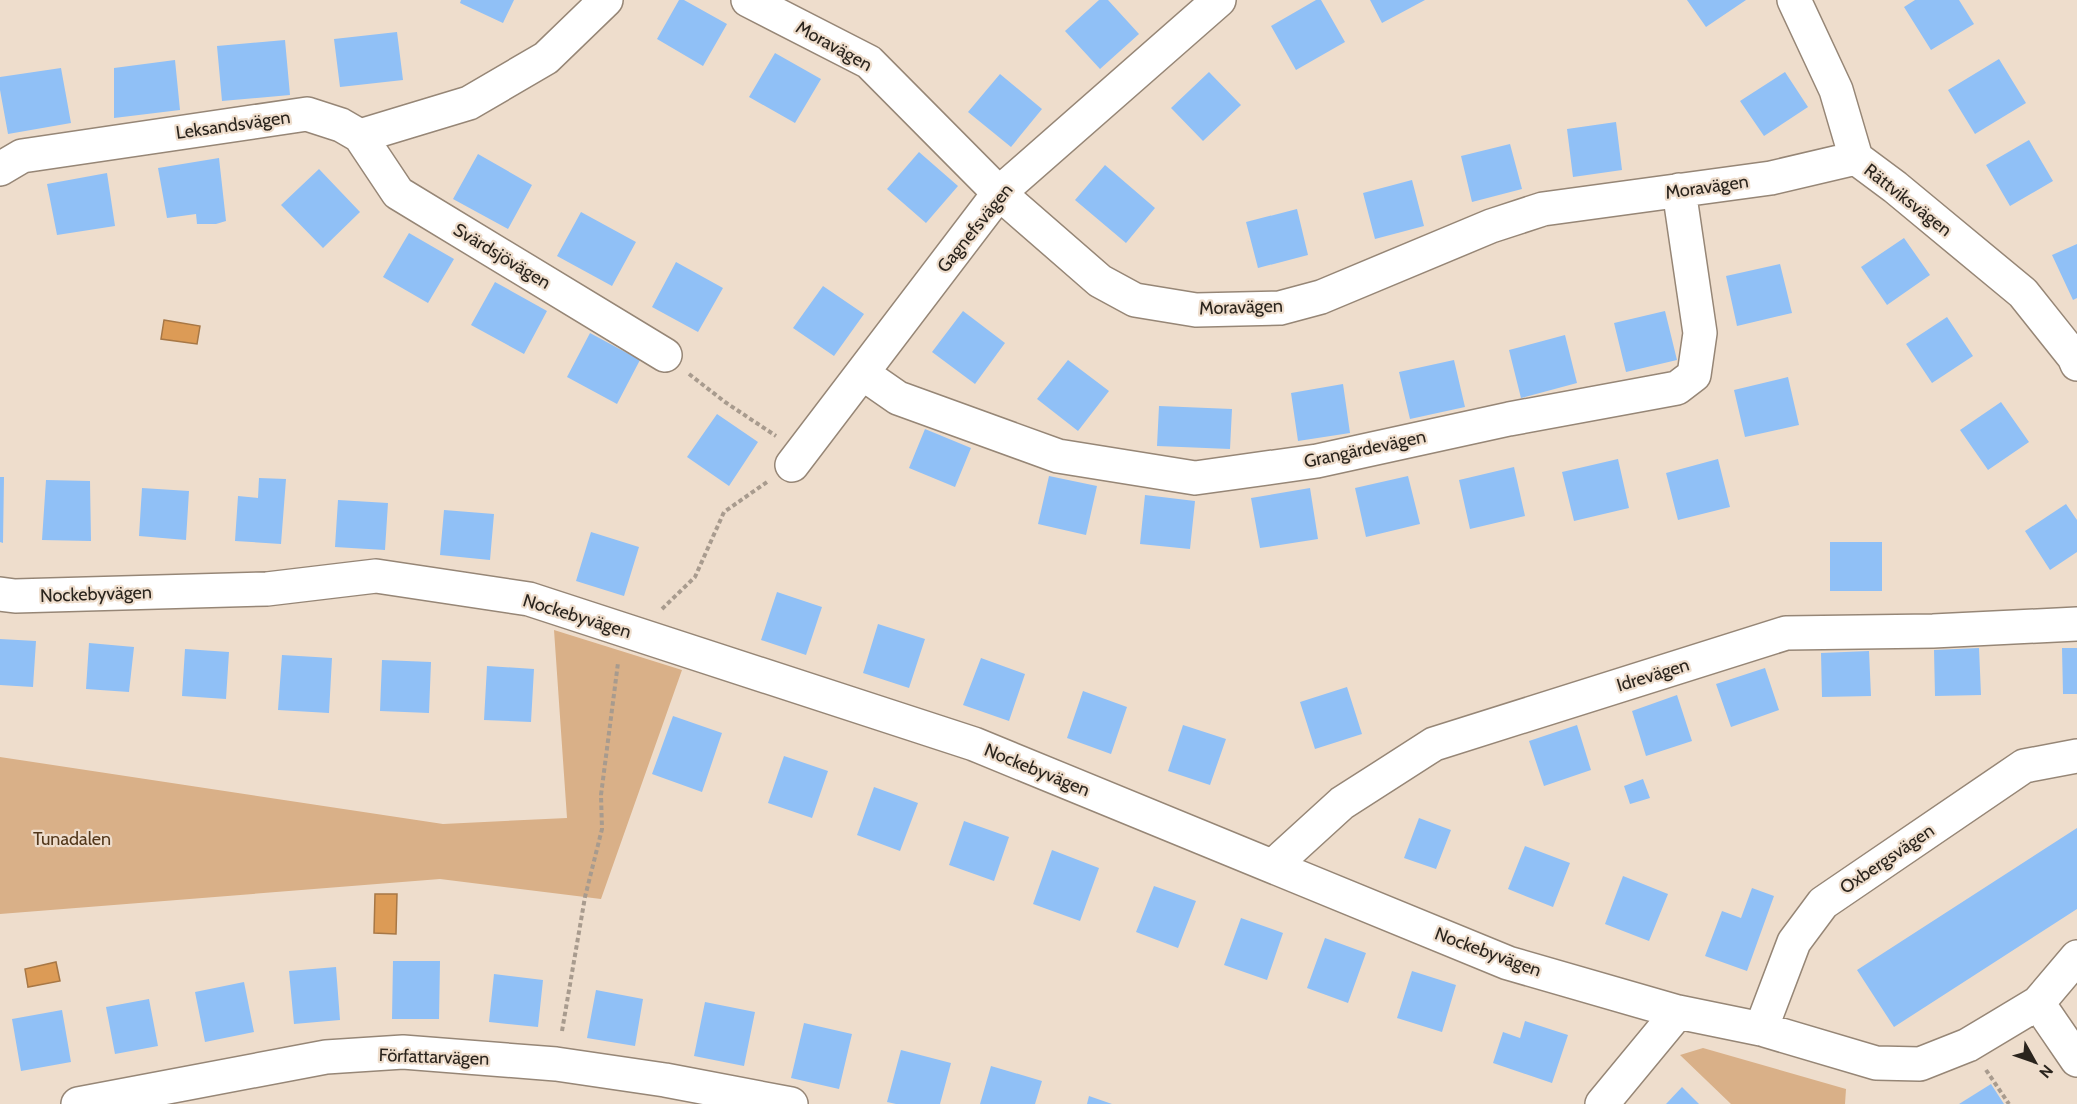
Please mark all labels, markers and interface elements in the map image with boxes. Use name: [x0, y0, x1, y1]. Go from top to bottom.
street label: Moravägen: [792, 16, 876, 76]
street label: Leksandsvägen: [174, 106, 292, 144]
street label: Rättviksvägen: [1860, 159, 1956, 241]
street label: Moravägen: [1664, 170, 1750, 204]
street label: Gagnefsvägen: [932, 179, 1018, 277]
street label: Svärdsjövägen: [449, 218, 555, 294]
street label: Moravägen: [1199, 295, 1283, 319]
street label: Grangärdevägen: [1302, 425, 1428, 473]
street label: Nockebyvägen: [40, 581, 152, 607]
street label: Nockebyvägen: [520, 589, 634, 643]
street label: Idrevägen: [1614, 654, 1692, 696]
street label: Nockebyvägen: [981, 739, 1093, 801]
street label: Oxbergsvägen: [1836, 819, 1938, 899]
park label: Tunadalen: [33, 828, 111, 850]
street label: Nockebyvägen: [1432, 923, 1544, 981]
north arrow: [2005, 1032, 2065, 1092]
street label: Författarvägen: [378, 1044, 490, 1070]
text: N: [2035, 1061, 2057, 1082]

